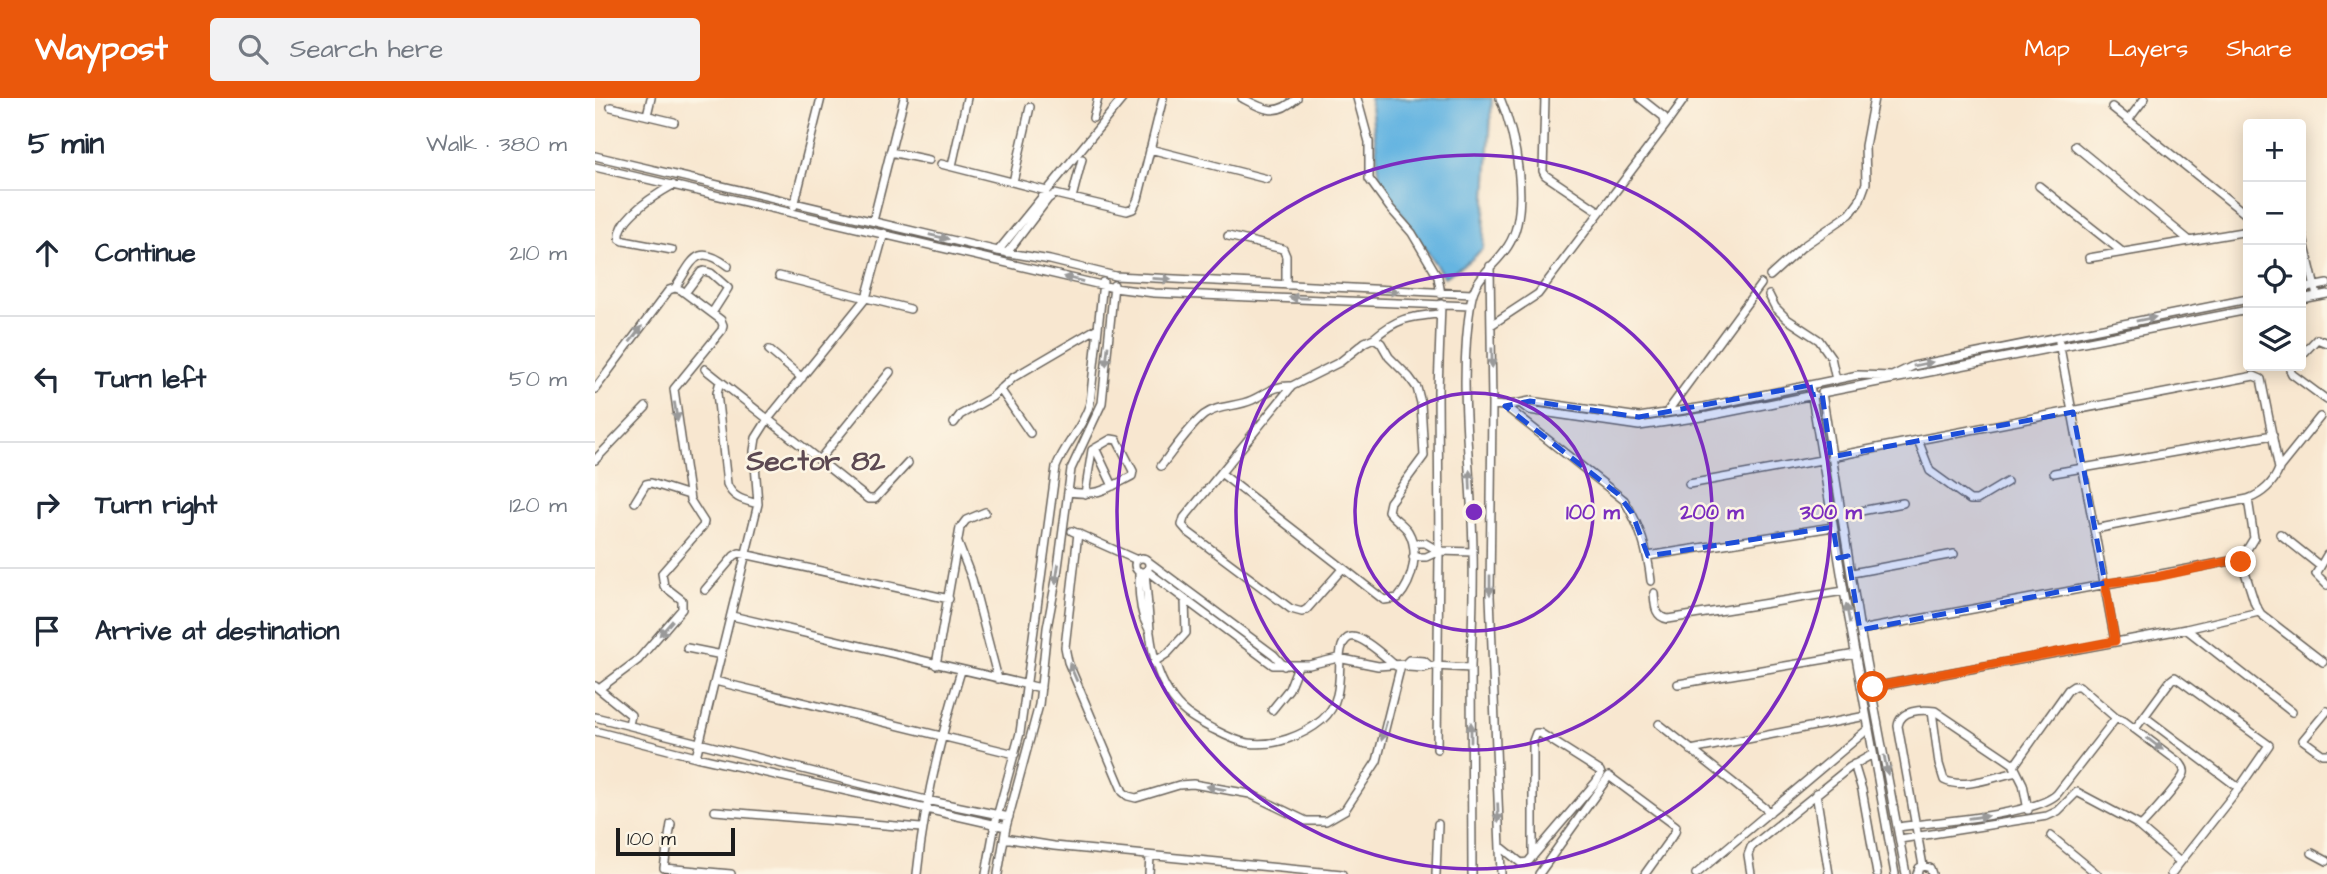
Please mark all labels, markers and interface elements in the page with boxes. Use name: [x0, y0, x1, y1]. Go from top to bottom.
search box: [210, 18, 700, 81]
text: Waypost: [35, 26, 168, 72]
icon: search: [234, 30, 272, 68]
text: Search here: [290, 31, 443, 67]
text: Map: [2025, 32, 2070, 66]
text: Layers: [2108, 32, 2188, 66]
text: Share: [2226, 32, 2292, 66]
map controls: [2243, 119, 2306, 371]
button: +: [2243, 119, 2306, 182]
text: 5 min: [28, 123, 104, 165]
text: Walk · 380 m: [426, 128, 567, 160]
button: −: [2243, 182, 2306, 245]
one-way arrow: [928, 232, 950, 243]
icon: ahead: [28, 234, 66, 272]
text: Continue: [95, 235, 196, 271]
text: 210 m: [509, 237, 567, 269]
button: locate: [2243, 245, 2306, 308]
one-way arrow: [1062, 273, 1084, 284]
one-way arrow: [1151, 274, 1173, 285]
one-way arrow: [1379, 285, 1401, 296]
one-way arrow: [1288, 293, 1310, 304]
button: layers: [2243, 308, 2306, 371]
one-way arrow: [2135, 313, 2157, 324]
one-way arrow: [629, 325, 643, 343]
one-way arrow: [1102, 345, 1113, 367]
one-way arrow: [1486, 347, 1498, 369]
one-way arrow: [1912, 358, 1934, 369]
icon: left: [28, 360, 66, 398]
text: Turn left: [95, 361, 206, 397]
text: 50 m: [509, 363, 567, 395]
one-way arrow: [671, 401, 682, 423]
district label: Sector 82: [746, 442, 886, 481]
one-way arrow: [1465, 469, 1476, 491]
icon: right: [28, 486, 66, 524]
text: Turn right: [95, 487, 217, 523]
text: 120 m: [509, 489, 567, 521]
text: 100 m: [1566, 498, 1621, 527]
text: 200 m: [1679, 498, 1744, 527]
text: 300 m: [1799, 498, 1863, 527]
centre of rings: [1462, 500, 1486, 524]
route end: [2225, 546, 2256, 577]
one-way arrow: [1051, 564, 1062, 586]
one-way arrow: [1484, 575, 1496, 597]
one-way arrow: [1842, 603, 1853, 625]
icon: arrive: [28, 612, 66, 650]
text: Arrive at destination: [95, 613, 340, 649]
one-way arrow: [659, 619, 674, 636]
one-way arrow: [1067, 662, 1078, 683]
route start: [1857, 671, 1888, 702]
one-way arrow: [1378, 720, 1389, 742]
one-way arrow: [1466, 721, 1477, 743]
one-way arrow: [2146, 737, 2164, 752]
one-way arrow: [1881, 755, 1892, 777]
one-way arrow: [1205, 782, 1227, 793]
one-way arrow: [1493, 802, 1504, 824]
one-way arrow: [1967, 811, 1989, 822]
scale bar: [616, 825, 735, 857]
text: 100 m: [627, 826, 676, 853]

